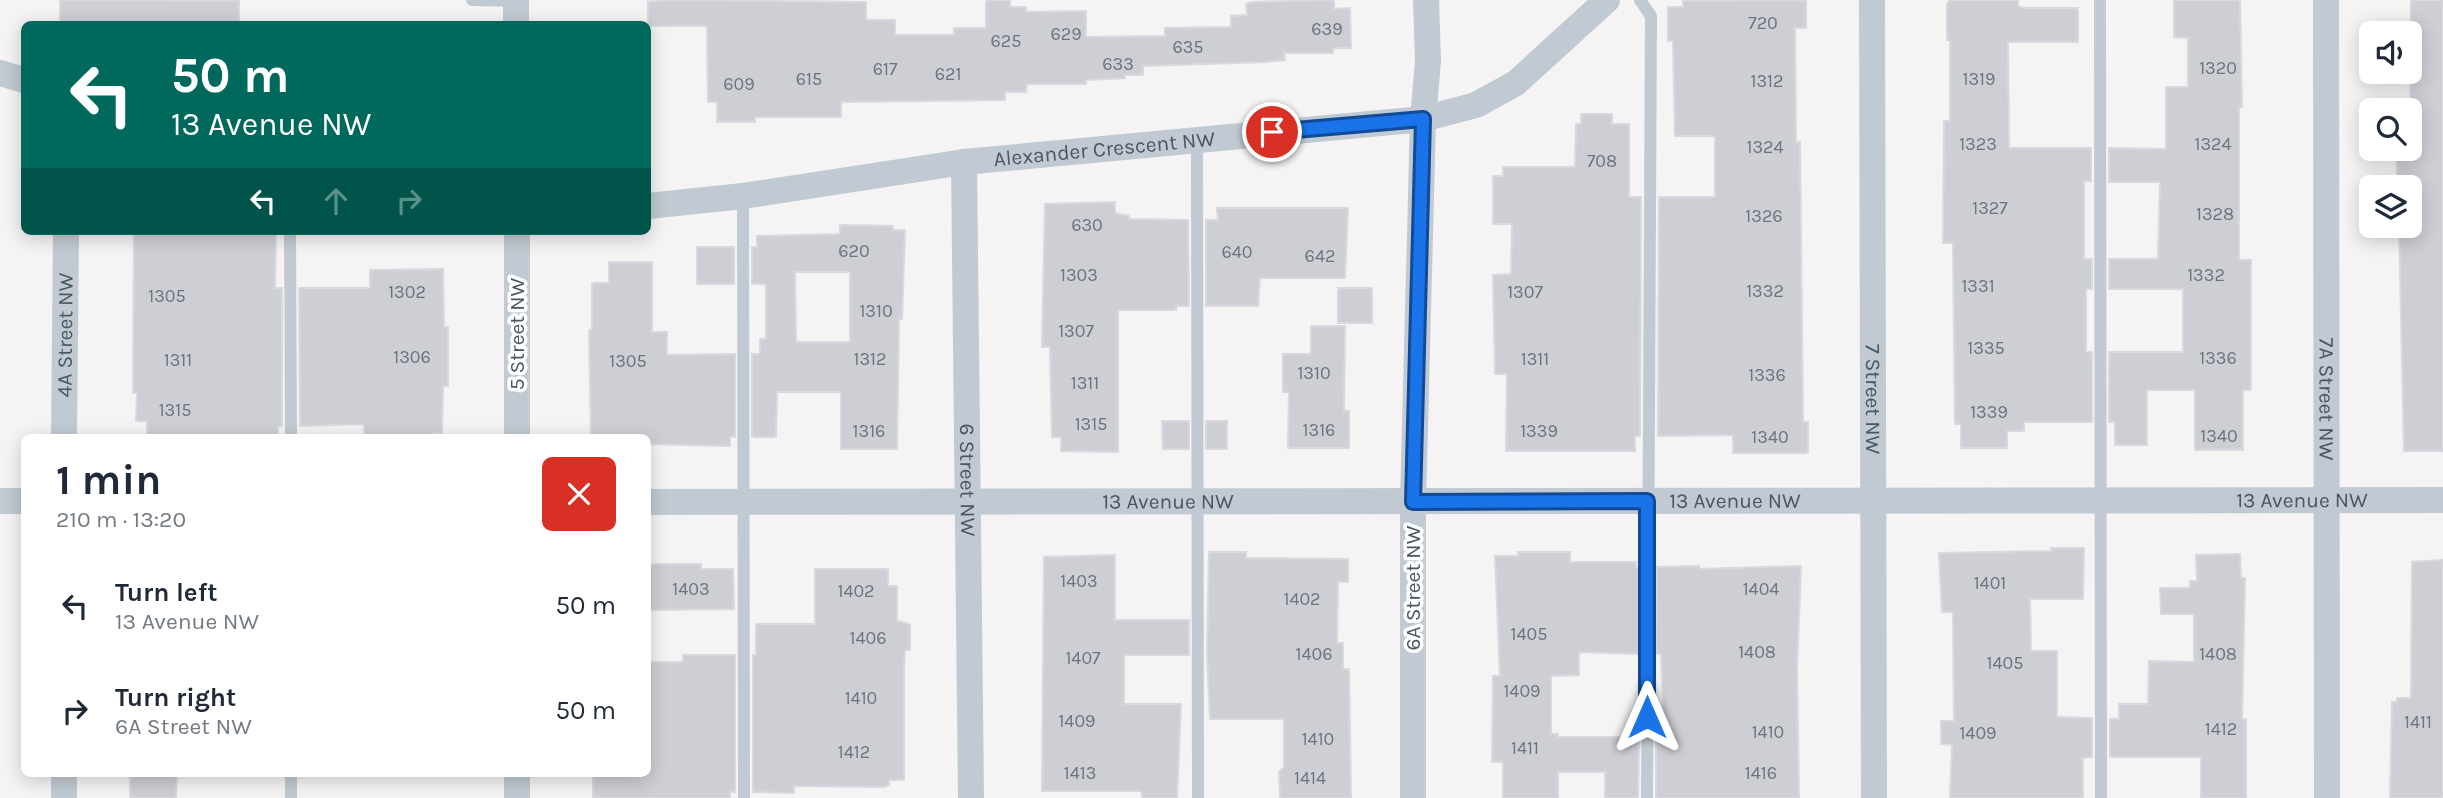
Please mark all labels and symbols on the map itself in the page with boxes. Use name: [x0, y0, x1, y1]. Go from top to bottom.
house number: 720: [1748, 12, 1778, 34]
house number: 639: [1311, 18, 1343, 40]
house number: 629: [1050, 23, 1082, 45]
house number: 625: [991, 30, 1021, 52]
house number: 635: [1172, 36, 1204, 58]
house number: 633: [1102, 53, 1134, 75]
house number: 1320: [2199, 57, 2237, 79]
house number: 617: [873, 58, 898, 80]
house number: 621: [935, 63, 961, 85]
house number: 615: [796, 68, 822, 90]
house number: 1319: [1963, 68, 1995, 90]
house number: 1312: [1751, 70, 1783, 92]
house number: 609: [723, 73, 755, 95]
pin: [1242, 102, 1302, 162]
street label: Alexander Crescent NW: [992, 127, 1216, 171]
house number: 1323: [1959, 133, 1997, 155]
house number: 1324: [2194, 133, 2232, 155]
house number: 1324: [1746, 136, 1784, 158]
house number: 708: [1587, 150, 1617, 172]
house number: 1327: [1972, 197, 2008, 219]
house number: 1328: [2196, 203, 2234, 225]
house number: 1326: [1745, 205, 1783, 227]
house number: 630: [1071, 214, 1103, 236]
house number: 620: [838, 240, 870, 262]
house number: 640: [1221, 241, 1253, 263]
house number: 642: [1305, 245, 1335, 267]
house number: 1303: [1060, 264, 1098, 286]
house number: 1332: [2187, 264, 2225, 286]
street label: 4A Street NW: [52, 272, 78, 397]
house number: 1331: [1961, 275, 1995, 297]
street label: 5 Street NW: [505, 277, 529, 390]
house number: 1332: [1746, 280, 1784, 302]
house number: 1302: [388, 281, 426, 303]
house number: 1307: [1507, 281, 1543, 303]
house number: 1305: [148, 285, 186, 307]
house number: 1310: [859, 300, 893, 322]
house number: 1307: [1058, 320, 1094, 342]
house number: 1335: [1967, 337, 2005, 359]
street label: 7A Street NW: [2314, 338, 2339, 461]
street label: 7 Street NW: [1861, 344, 1885, 455]
house number: 1306: [393, 346, 431, 368]
house number: 1336: [2199, 347, 2237, 369]
house number: 1312: [854, 348, 886, 370]
house number: 1311: [1521, 348, 1549, 370]
house number: 1311: [164, 349, 192, 371]
house number: 1305: [609, 350, 647, 372]
house number: 1310: [1297, 362, 1331, 384]
house number: 1336: [1748, 364, 1786, 386]
house number: 1311: [1071, 372, 1099, 394]
house number: 1315: [159, 399, 191, 421]
house number: 1339: [1970, 401, 2008, 423]
house number: 1315: [1075, 413, 1107, 435]
house number: 1316: [1303, 419, 1335, 441]
house number: 1316: [853, 420, 885, 442]
house number: 1339: [1520, 420, 1558, 442]
street label: 6 Street NW: [955, 423, 980, 537]
house number: 1340: [2200, 425, 2238, 447]
house number: 1340: [1751, 426, 1789, 448]
street label: 13 Avenue NW: [2236, 488, 2368, 512]
street label: 13 Avenue NW: [1102, 489, 1234, 513]
street label: 13 Avenue NW: [1669, 489, 1801, 513]
street label: 6A Street NW: [1401, 525, 1425, 650]
house number: 1403: [1060, 570, 1098, 592]
house number: 1401: [1974, 572, 2006, 594]
house number: 1403: [672, 578, 710, 600]
house number: 1404: [1743, 578, 1779, 600]
house number: 1402: [837, 580, 875, 602]
house number: 1402: [1283, 588, 1321, 610]
house number: 1405: [1511, 623, 1547, 645]
house number: 1406: [850, 627, 887, 649]
house number: 1408: [1738, 641, 1776, 663]
house number: 1406: [1296, 643, 1333, 665]
house number: 1408: [2199, 643, 2237, 665]
house number: 1407: [1065, 647, 1101, 669]
house number: 1405: [1987, 652, 2023, 674]
house number: 1409: [1503, 680, 1541, 702]
position arrow: [1610, 680, 1684, 754]
house number: 1410: [845, 687, 877, 709]
house number: 1409: [1058, 710, 1096, 732]
house number: 1411: [2404, 711, 2432, 733]
house number: 1412: [2205, 718, 2237, 740]
house number: 1410: [1752, 721, 1784, 743]
house number: 1409: [1959, 722, 1997, 744]
house number: 1410: [1302, 728, 1334, 750]
house number: 1411: [1511, 737, 1539, 759]
house number: 1412: [838, 741, 870, 763]
house number: 1413: [1064, 762, 1096, 784]
house number: 1416: [1745, 762, 1777, 784]
house number: 1414: [1294, 767, 1326, 789]

